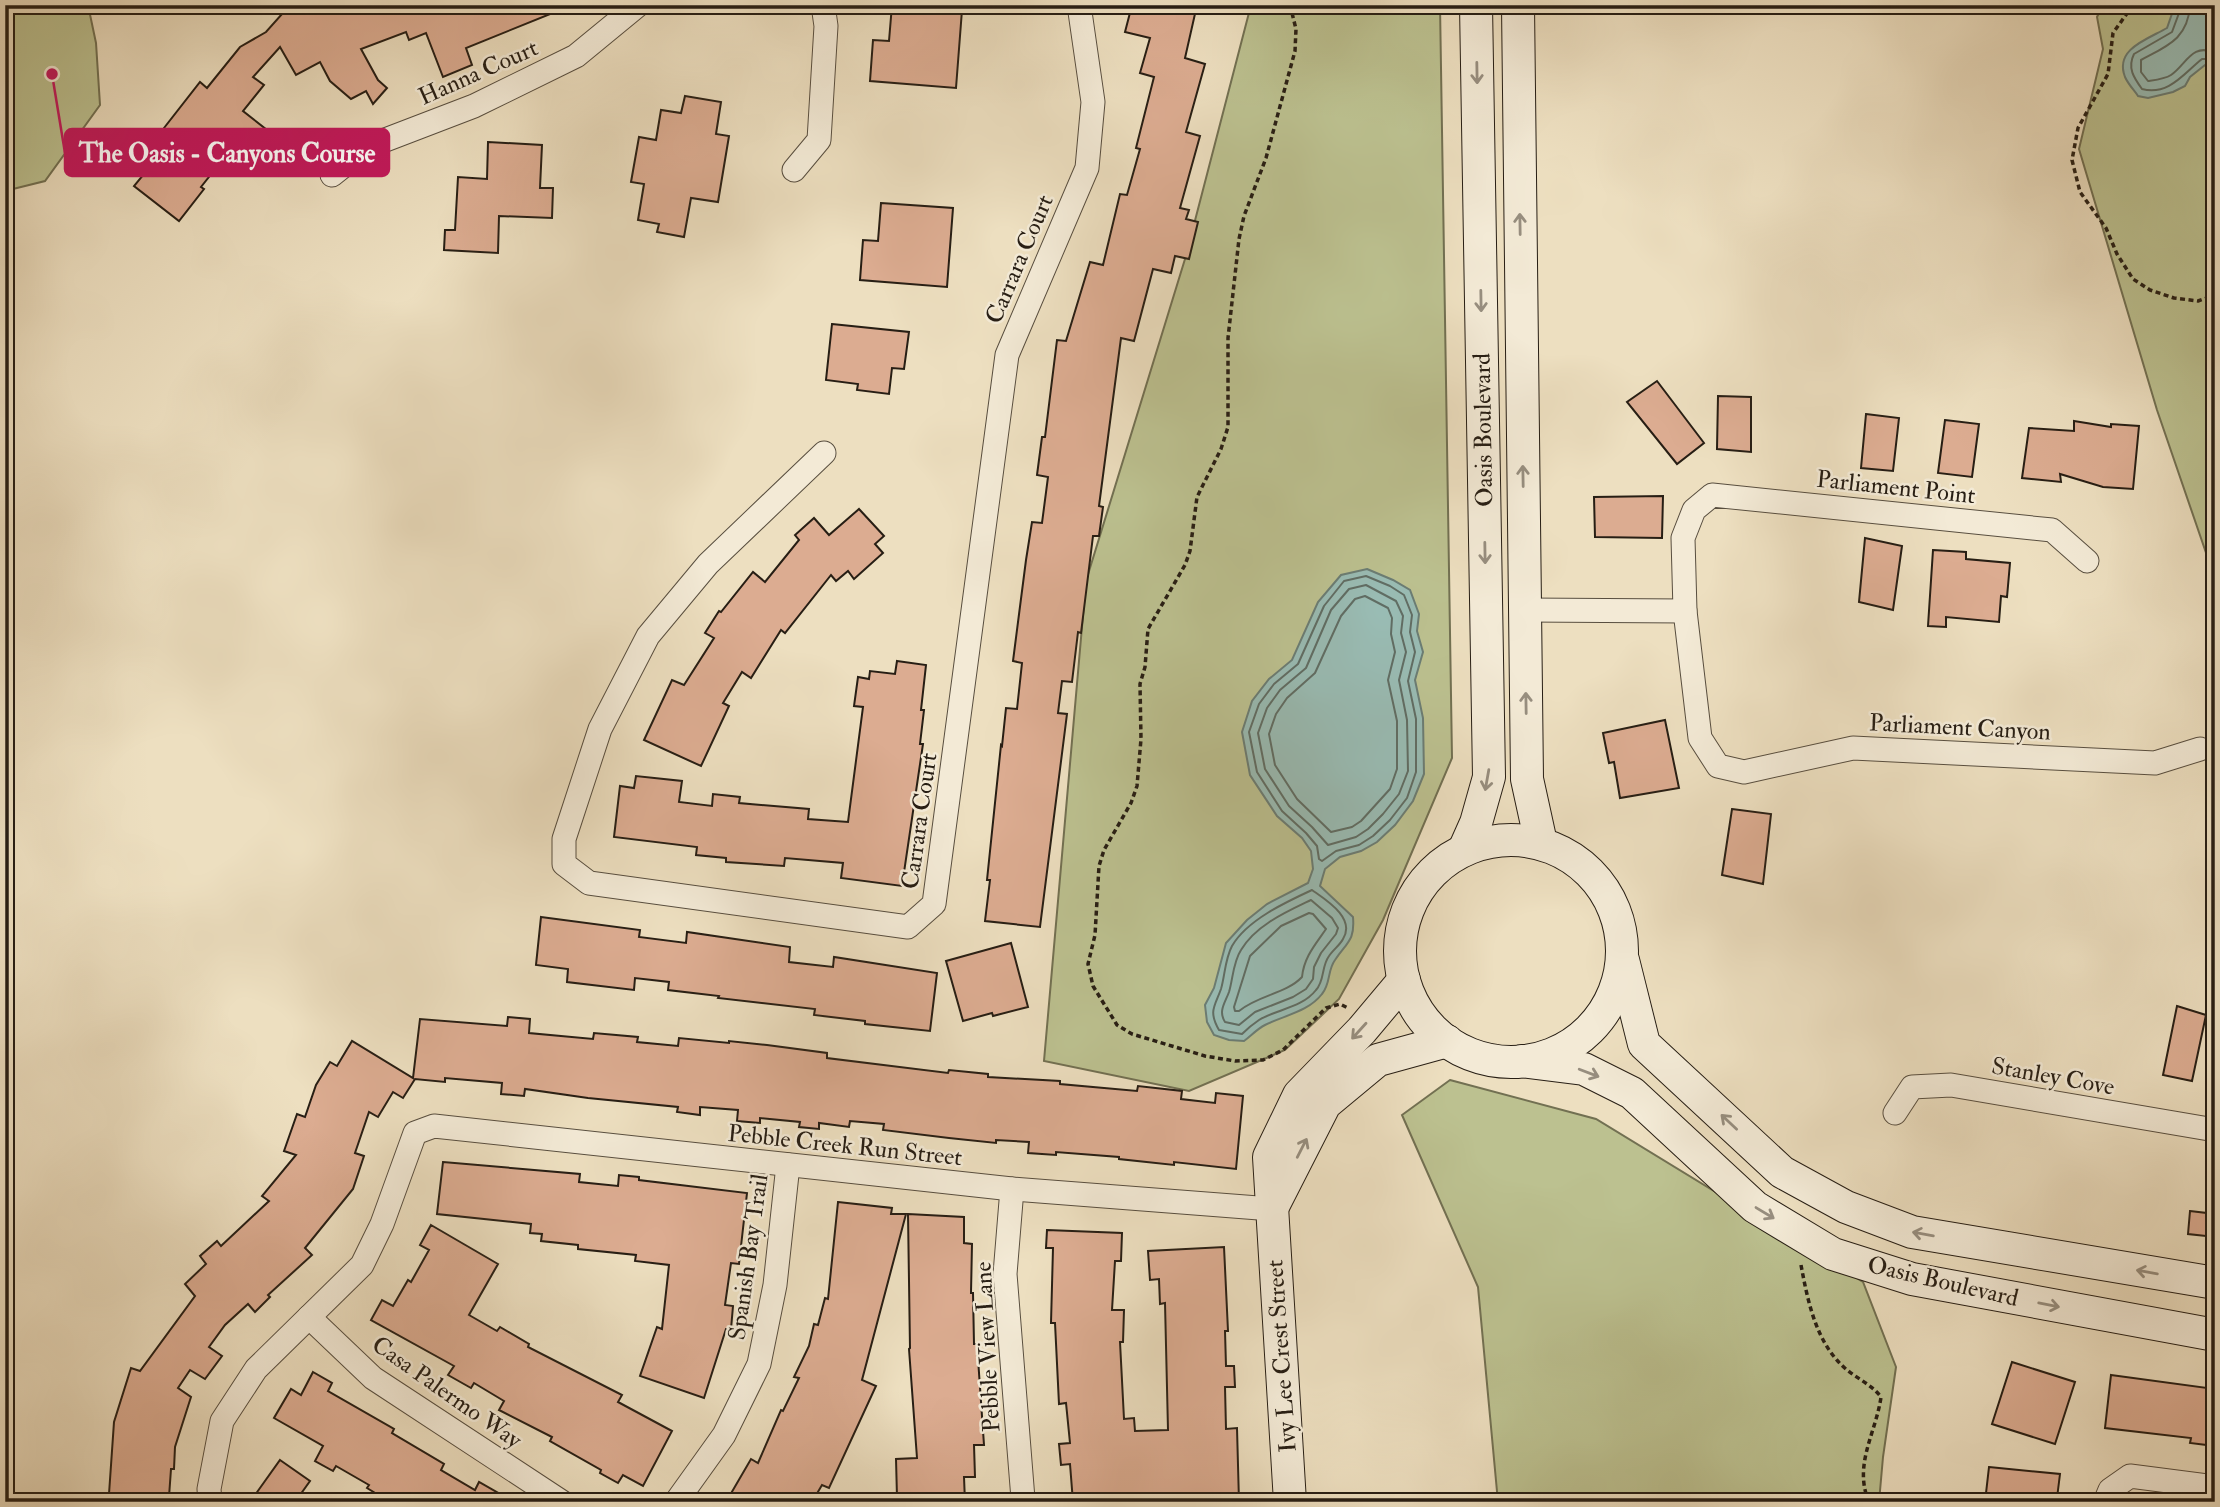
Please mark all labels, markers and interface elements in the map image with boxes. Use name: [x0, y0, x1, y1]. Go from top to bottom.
street label: Hanna Court: [414, 32, 543, 113]
one-way arrow: [1470, 62, 1484, 85]
callout: The Oasis - Canyons Course: [65, 129, 389, 176]
text: The Oasis - Canyons Course: [78, 138, 375, 171]
street label: Carrara Court: [978, 190, 1061, 328]
one-way arrow: [1513, 212, 1527, 235]
one-way arrow: [1474, 289, 1488, 312]
street label: Oasis Boulevard: [1467, 353, 1500, 507]
one-way arrow: [1516, 464, 1530, 487]
street label: Parliament Point: [1815, 464, 1977, 511]
one-way arrow: [1479, 541, 1492, 564]
one-way arrow: [1519, 692, 1533, 715]
street label: Parliament Canyon: [1868, 707, 2052, 748]
street label: Carrara Court: [895, 751, 944, 891]
one-way arrow: [1480, 768, 1493, 791]
one-way arrow: [1351, 1022, 1367, 1040]
street label: Stanley Cove: [1989, 1050, 2117, 1103]
one-way arrow: [1578, 1067, 1599, 1080]
one-way arrow: [1721, 1114, 1738, 1131]
street label: Pebble Creek Run Street: [726, 1118, 964, 1173]
one-way arrow: [1296, 1139, 1310, 1159]
street label: Spanish Bay Trail: [721, 1172, 775, 1342]
one-way arrow: [1755, 1206, 1775, 1220]
one-way arrow: [1912, 1227, 1935, 1240]
street label: Oasis Boulevard: [1864, 1249, 2021, 1314]
street label: Ivy Lee Crest Street: [1259, 1258, 1304, 1453]
street label: Pebble View Lane: [968, 1261, 1007, 1433]
one-way arrow: [2137, 1265, 2159, 1278]
one-way arrow: [2037, 1298, 2060, 1312]
street label: Casa Palermo Way: [366, 1329, 528, 1456]

